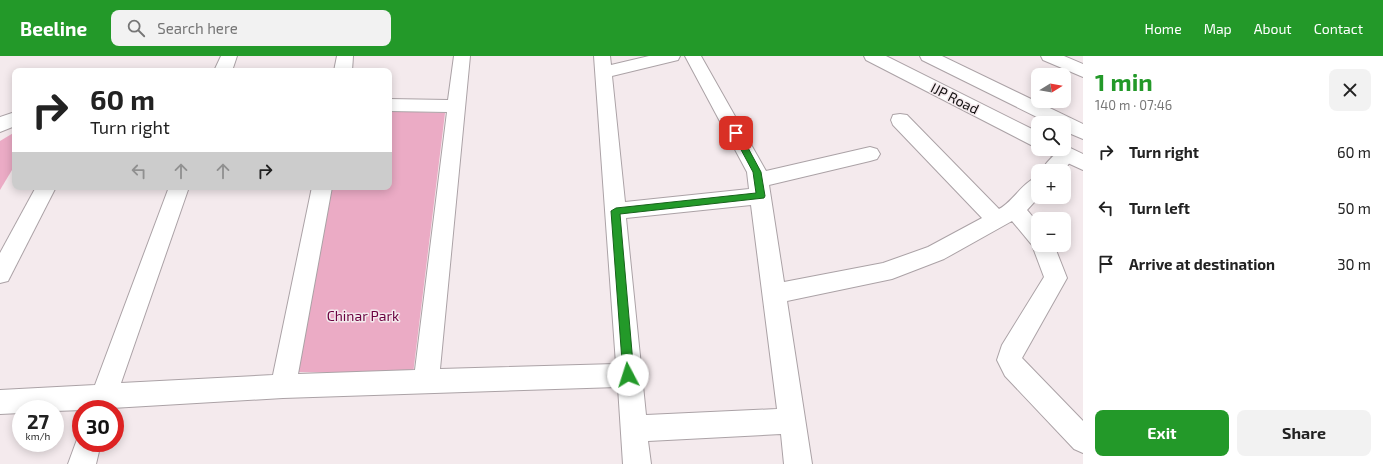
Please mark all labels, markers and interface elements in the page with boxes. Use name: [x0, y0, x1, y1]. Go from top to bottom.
search box: [111, 10, 391, 46]
text: Beeline: [20, 17, 87, 40]
icon: search: [125, 17, 147, 39]
text: Search here: [157, 19, 238, 37]
text: Home: [1145, 20, 1182, 37]
text: Map: [1204, 20, 1232, 37]
text: About: [1254, 20, 1292, 37]
text: Contact: [1314, 20, 1363, 37]
text: 1 min: [1095, 67, 1153, 96]
north arrow: [1031, 68, 1071, 108]
map controls: [1031, 68, 1071, 252]
button: close: [1329, 69, 1371, 111]
street label: IJP Road: [928, 79, 982, 117]
text: 60 m: [90, 82, 155, 116]
icon: right: [24, 84, 76, 136]
text: 140 m · 07:46: [1095, 97, 1172, 113]
text: Turn right: [90, 116, 170, 138]
pin: [719, 116, 753, 150]
button: search: [1031, 116, 1071, 156]
icon: arrive: [725, 122, 747, 144]
icon: right: [1095, 141, 1117, 163]
text: Turn right: [1129, 143, 1199, 161]
text: 60 m: [1337, 143, 1371, 161]
icon: left: [128, 160, 150, 182]
icon: ahead: [170, 160, 192, 182]
icon: ahead: [212, 160, 234, 182]
icon: right: [254, 160, 276, 182]
button: +: [1031, 164, 1071, 204]
icon: left: [1095, 197, 1117, 219]
text: Turn left: [1129, 199, 1190, 217]
text: 50 m: [1337, 199, 1371, 217]
button: −: [1031, 212, 1071, 252]
icon: arrive: [1095, 253, 1117, 275]
text: Arrive at destination: [1129, 255, 1275, 273]
text: 30 m: [1337, 255, 1371, 273]
park label: Chinar Park: [327, 307, 399, 324]
position arrow: [607, 354, 649, 396]
speed limit sign: 30: [72, 400, 124, 452]
text: 27: [27, 409, 49, 433]
button: Exit: [1095, 410, 1229, 456]
button: Share: [1237, 410, 1371, 456]
text: km/h: [26, 430, 50, 442]

